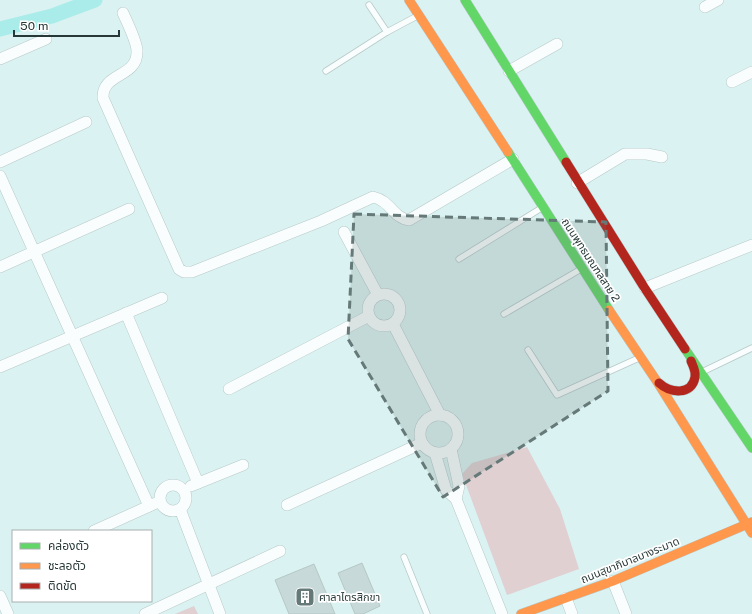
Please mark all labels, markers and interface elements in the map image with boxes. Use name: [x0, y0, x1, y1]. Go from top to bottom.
scale bar: [14, 12, 119, 38]
text: 50 m: [20, 19, 48, 33]
street label: ถนนพุทธมณฑลสาย 2: [559, 216, 623, 305]
legend: [12, 530, 152, 602]
street label: ถนนสุขาภิบาลบางระมาด: [579, 535, 681, 586]
text: คล่องตัว: [48, 539, 89, 553]
text: ชะลอตัว: [48, 559, 86, 573]
text: ติดขัด: [48, 579, 77, 593]
building icon: ศาลาไตรสิกขา: [294, 586, 316, 608]
place label: ศาลาไตรสิกขา: [319, 591, 380, 603]

